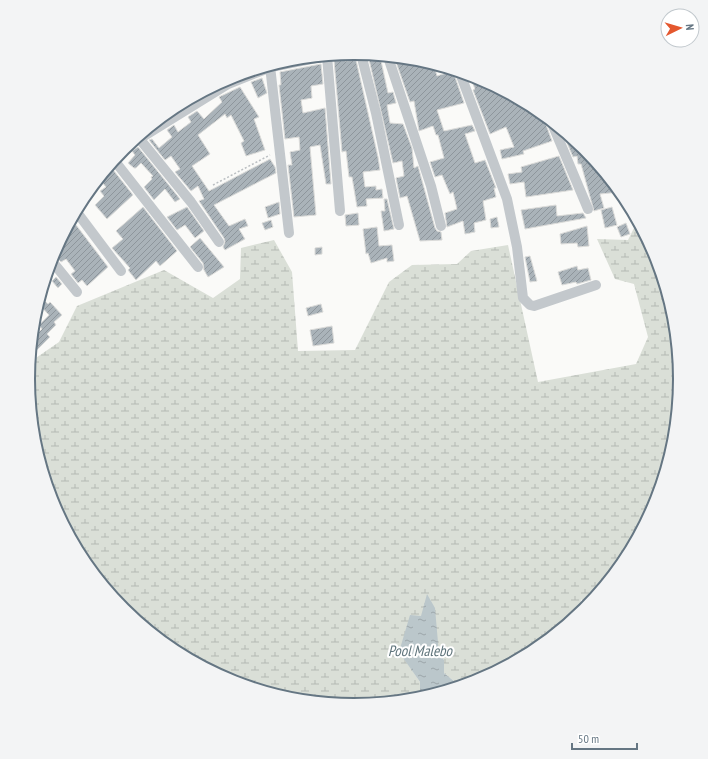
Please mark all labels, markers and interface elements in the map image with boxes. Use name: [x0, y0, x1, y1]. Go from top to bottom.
north arrow: [660, 8, 700, 48]
text: N: [683, 24, 697, 31]
water label: Pool Malebo: [388, 641, 454, 660]
scale bar: [572, 725, 637, 751]
text: 50 m: [578, 731, 599, 746]

